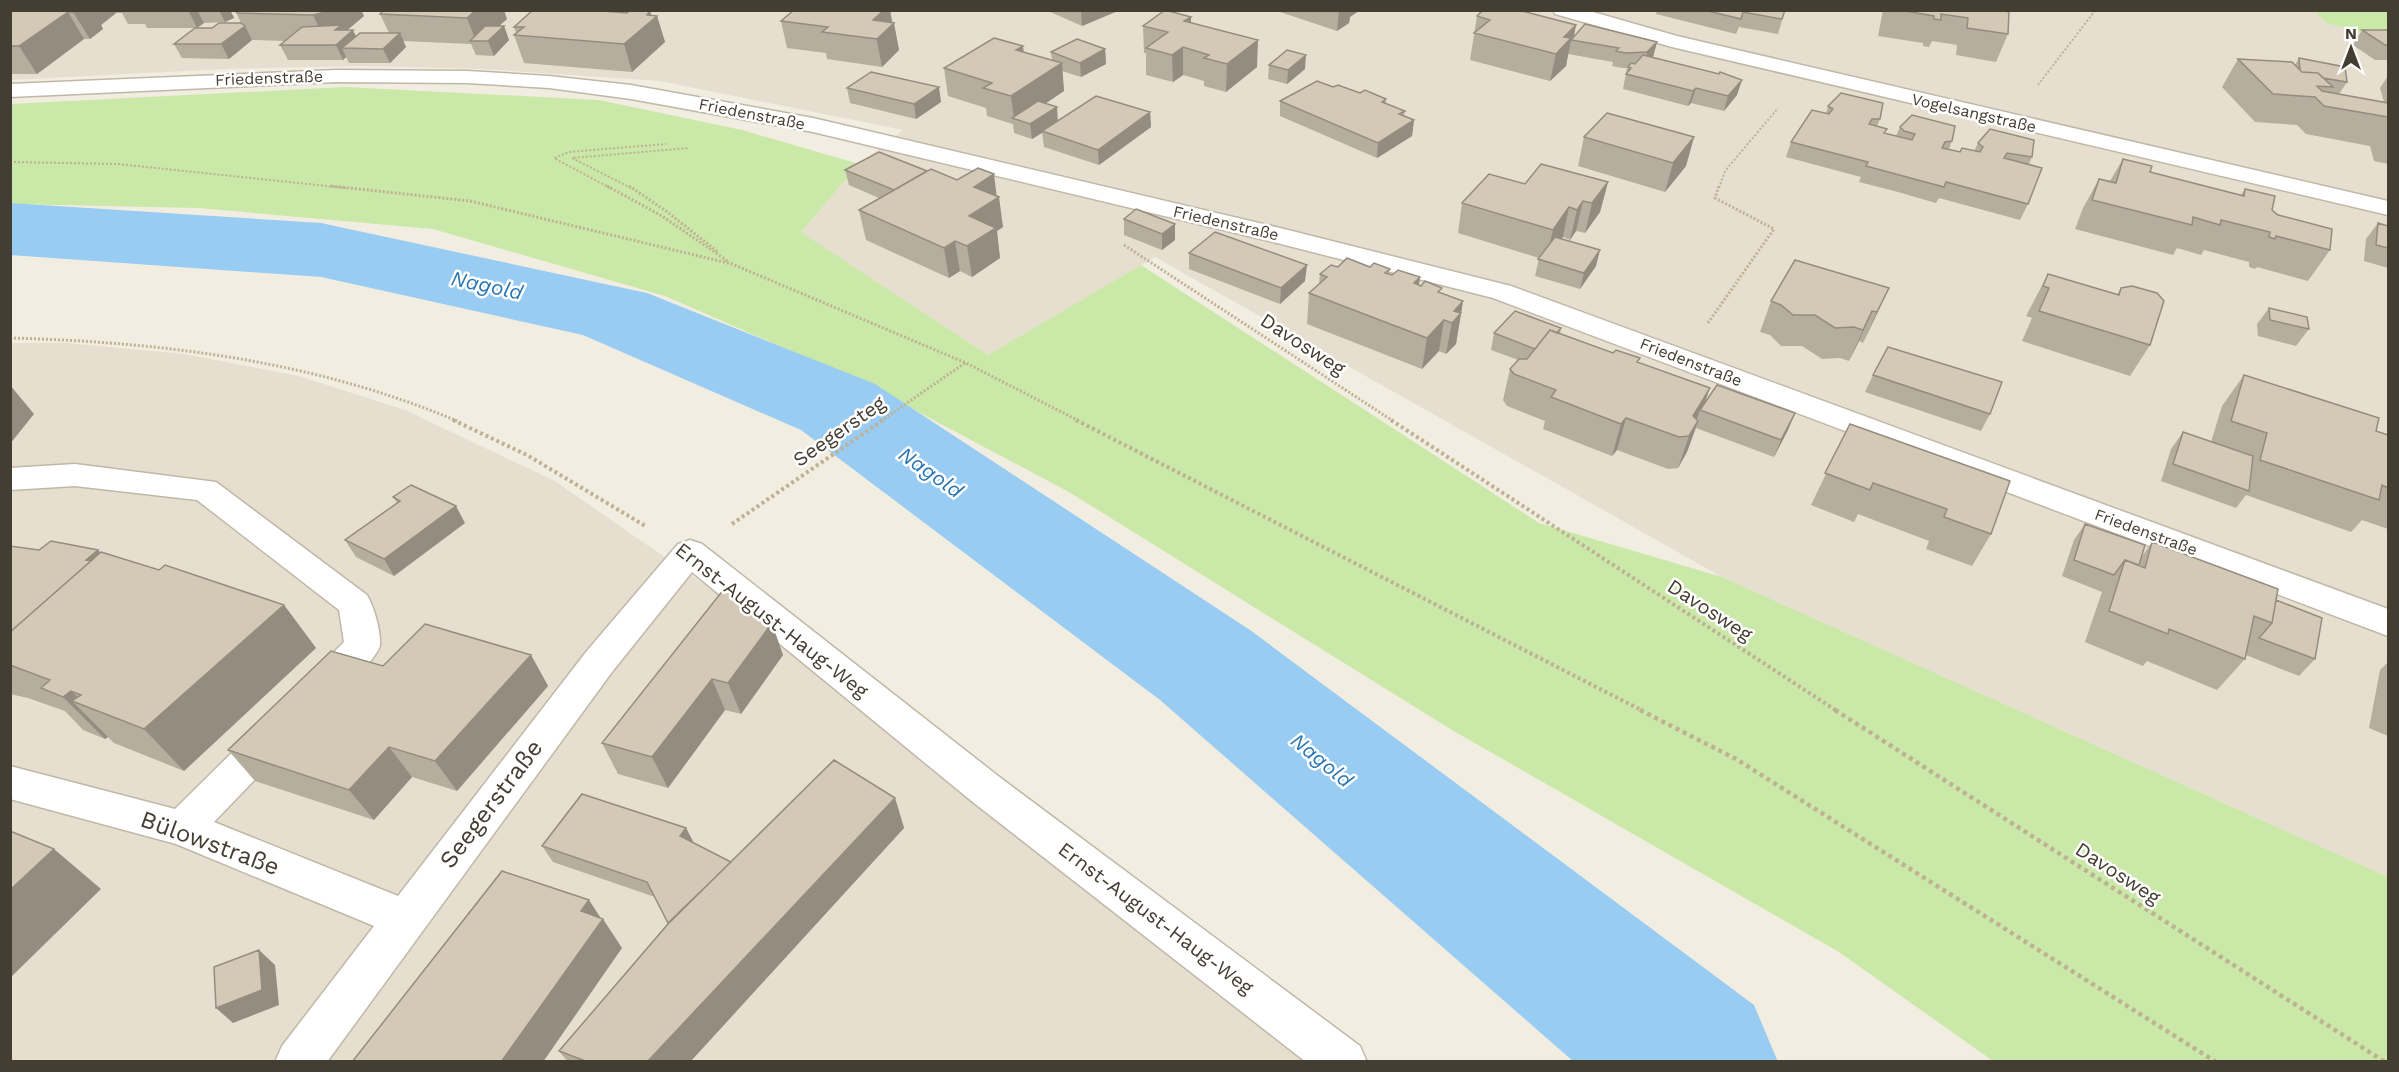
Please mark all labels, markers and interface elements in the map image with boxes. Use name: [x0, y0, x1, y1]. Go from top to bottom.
north arrow: [2321, 18, 2381, 78]
text: N: [2345, 24, 2357, 43]
street label: Friedenstraße: [215, 67, 323, 89]
street label: Vogelsangstraße: [1910, 89, 2038, 137]
street label: Friedenstraße: [697, 94, 807, 134]
street label: Friedenstraße: [1171, 202, 1281, 244]
water label: Nagold: [449, 265, 526, 305]
street label: Davosweg: [1256, 308, 1350, 380]
street label: Friedenstraße: [1637, 334, 1745, 390]
street label: Seegersteg: [788, 390, 890, 471]
water label: Nagold: [894, 441, 969, 504]
street label: Friedenstraße: [2092, 505, 2200, 559]
street label: Ernst-August-Haug-Weg: [671, 537, 873, 703]
street label: Davosweg: [1663, 574, 1757, 646]
water label: Nagold: [1286, 728, 1359, 793]
street label: Seegerstraße: [434, 734, 548, 874]
street label: Bülowstraße: [137, 805, 283, 881]
street label: Ernst-August-Haug-Weg: [1054, 837, 1259, 999]
street label: Davosweg: [2071, 837, 2165, 909]

